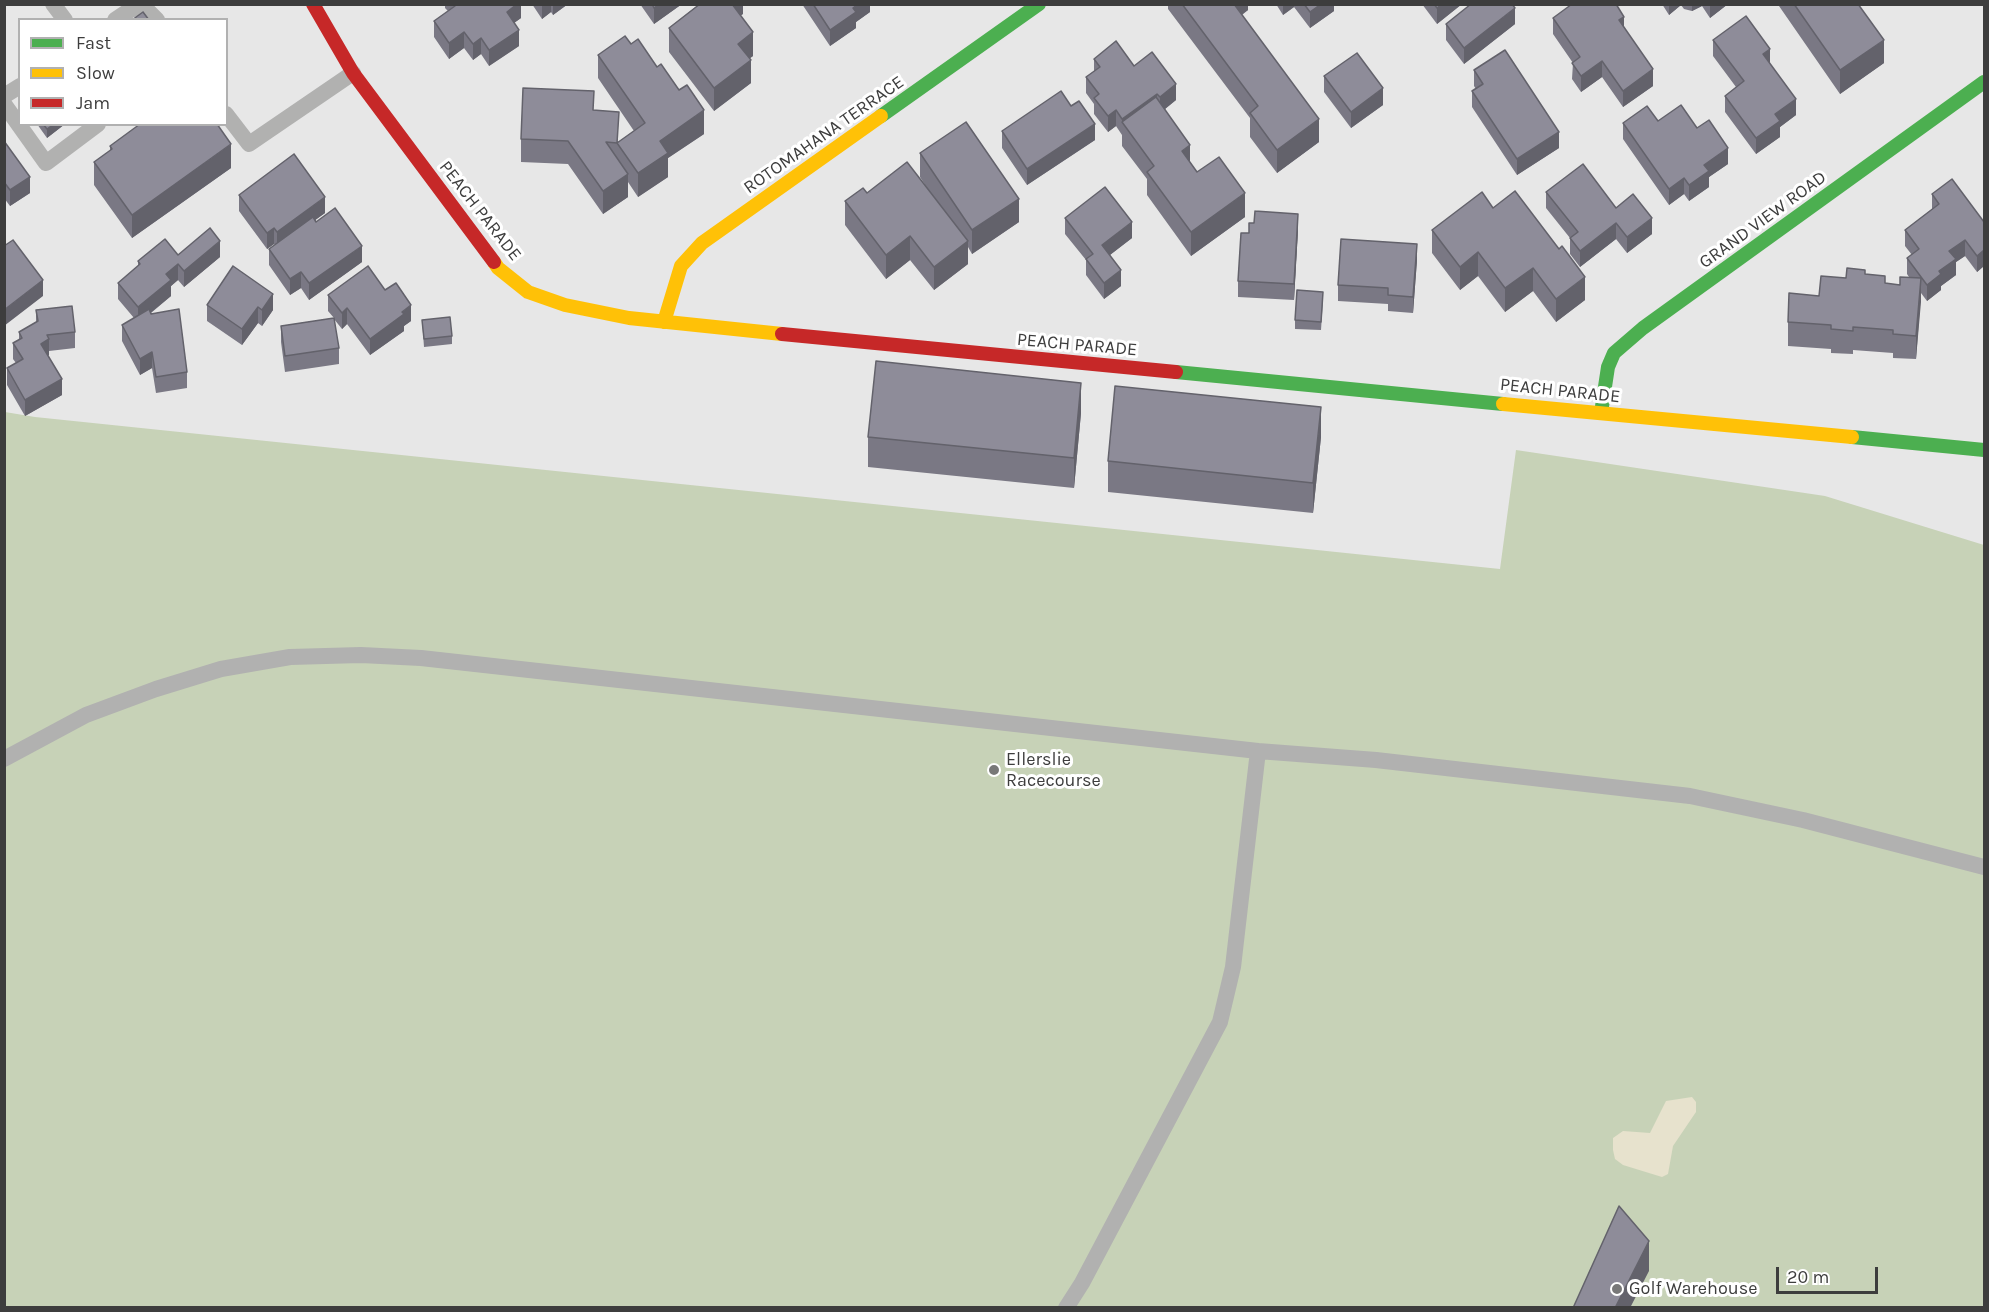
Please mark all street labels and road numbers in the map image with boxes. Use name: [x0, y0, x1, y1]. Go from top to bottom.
street label: ROTOMAHANA TERRACE: [740, 71, 908, 199]
street label: PEACH PARADE: [434, 157, 526, 265]
street label: GRAND VIEW ROAD: [1695, 167, 1831, 273]
street label: PEACH PARADE: [1016, 329, 1138, 361]
street label: PEACH PARADE: [1499, 374, 1621, 408]

